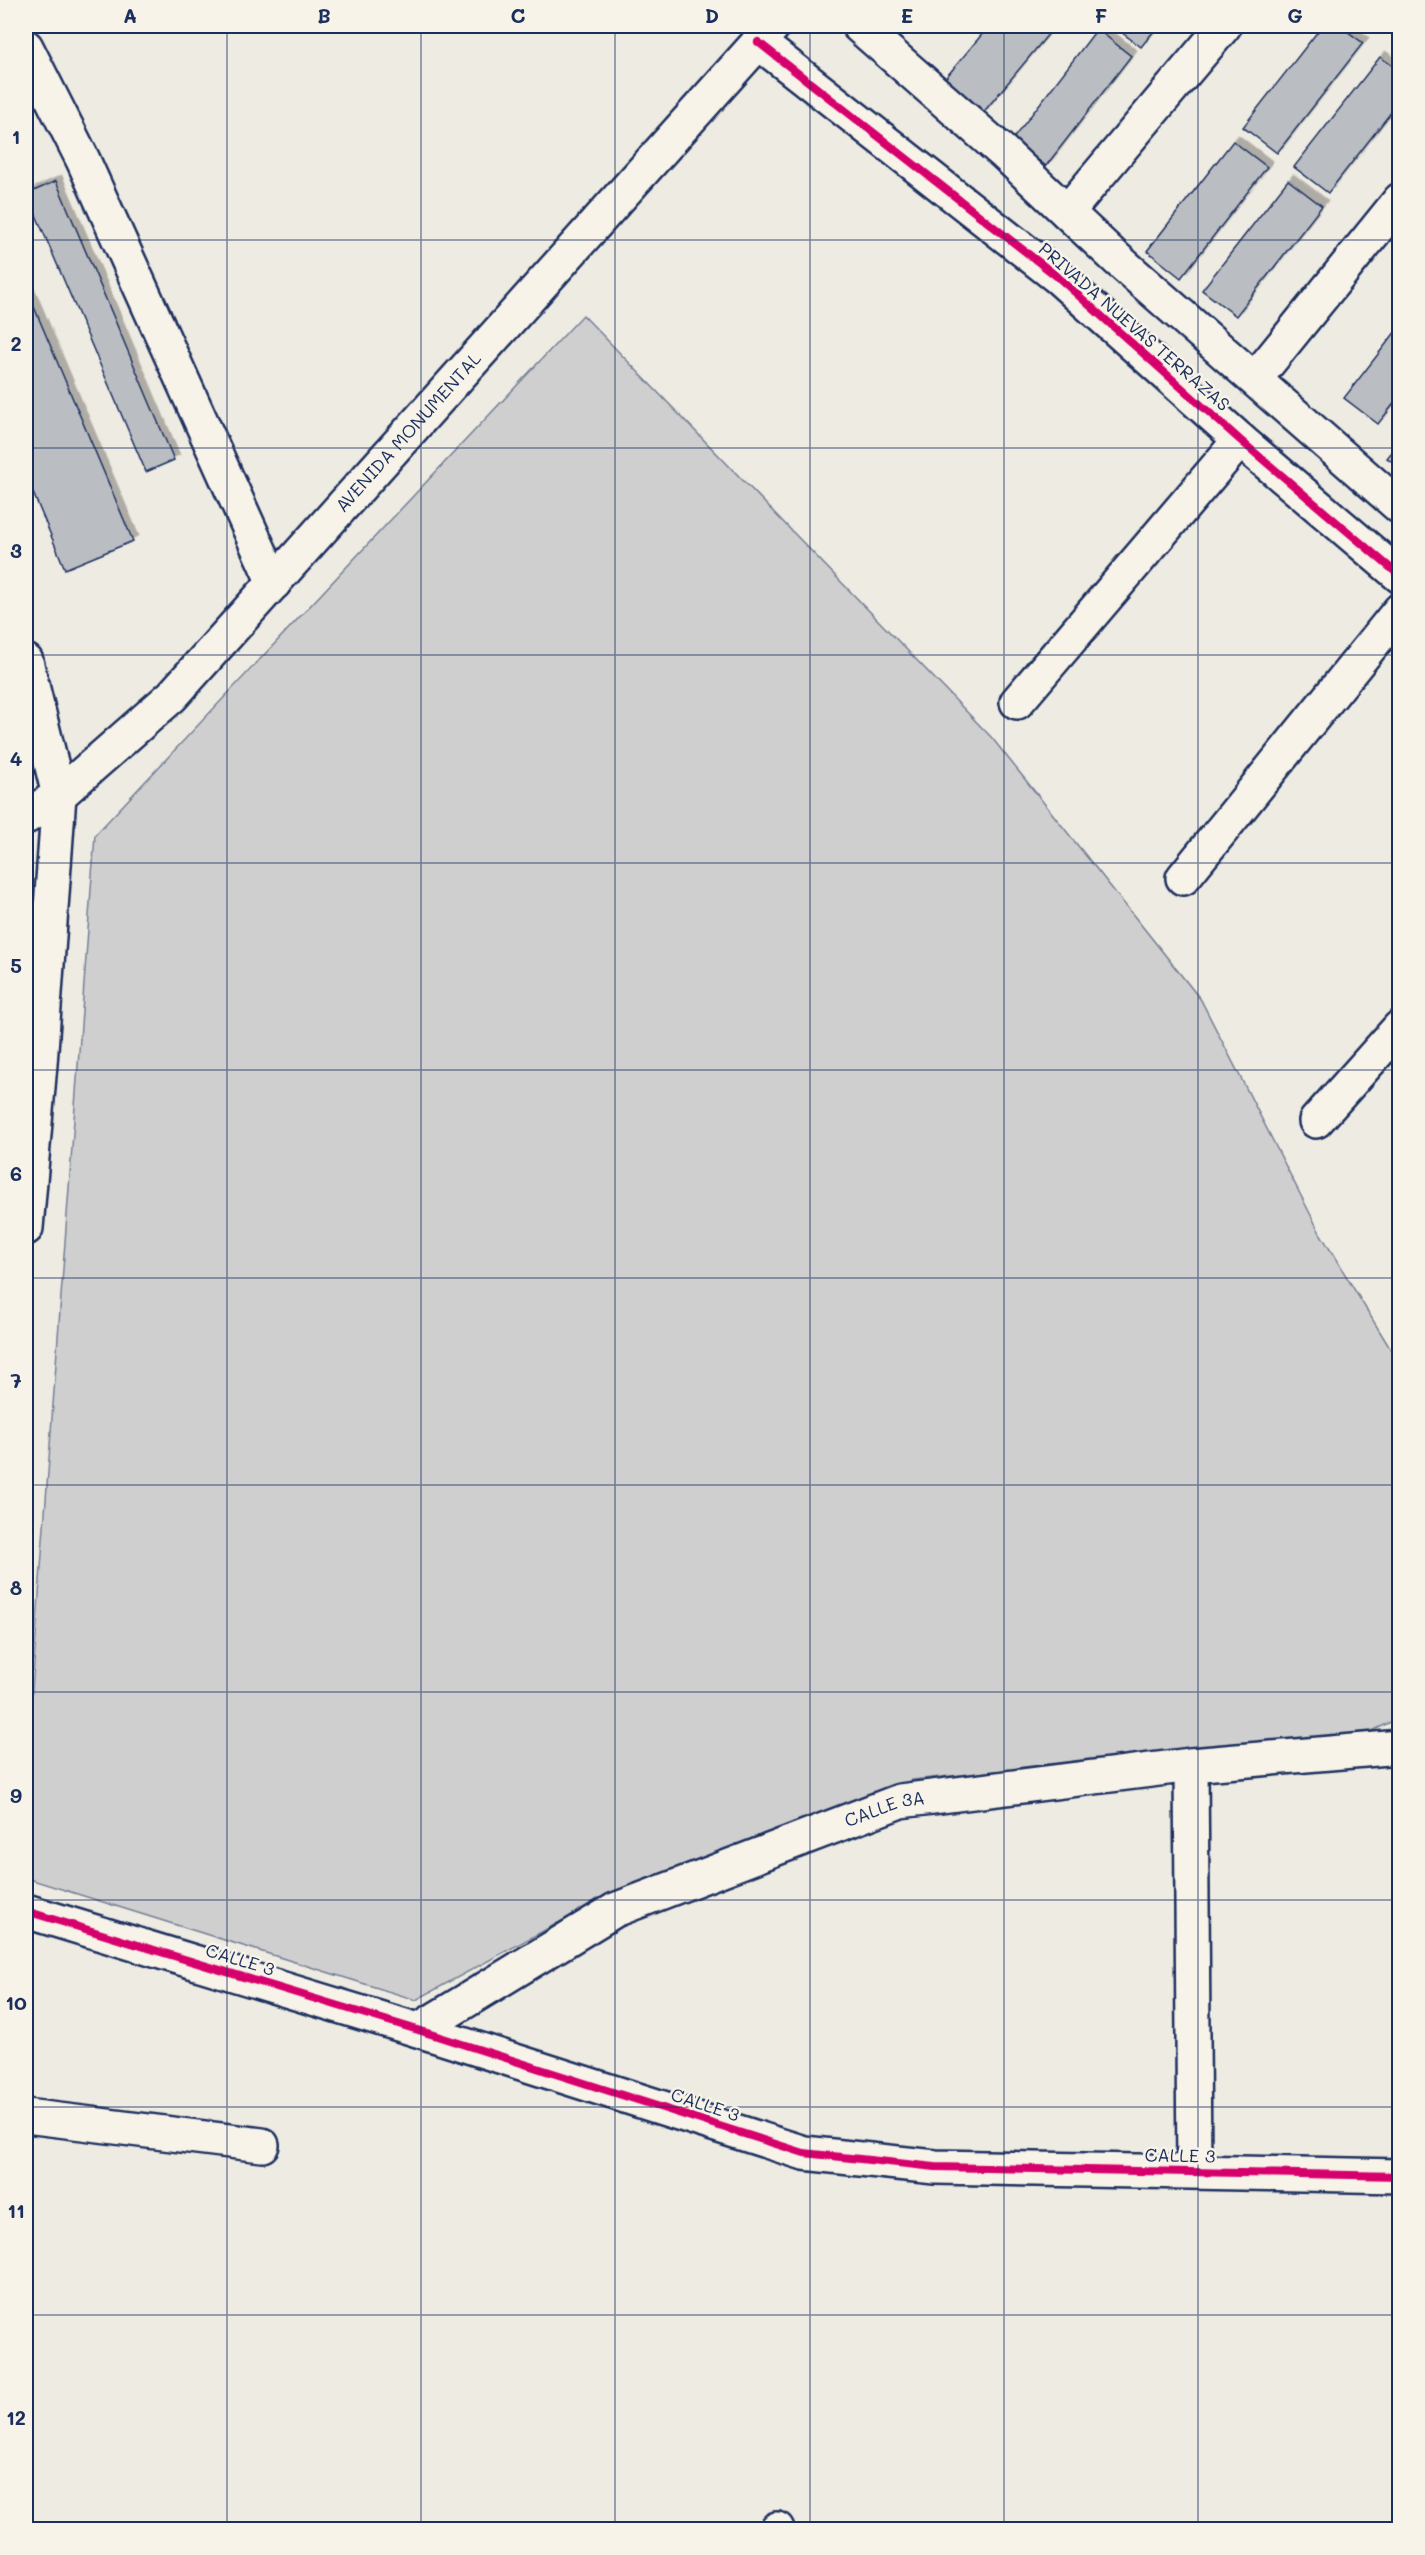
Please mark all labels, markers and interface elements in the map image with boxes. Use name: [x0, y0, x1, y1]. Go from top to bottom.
text: A: [123, 2, 137, 28]
text: B: [317, 2, 331, 28]
text: C: [511, 2, 526, 28]
text: D: [705, 2, 719, 28]
text: E: [901, 2, 913, 28]
text: F: [1095, 2, 1108, 28]
text: G: [1287, 2, 1303, 28]
text: 1: [12, 123, 20, 149]
street label: PRIVADA NUEVAS TERRAZAS: [1034, 237, 1235, 416]
text: 2: [10, 330, 22, 356]
street label: AVENIDA MONUMENTAL: [330, 346, 486, 517]
text: 3: [10, 537, 22, 563]
text: 4: [10, 745, 23, 771]
text: 5: [10, 952, 22, 978]
text: 6: [10, 1160, 22, 1186]
text: 7: [10, 1367, 22, 1393]
text: 8: [10, 1574, 22, 1600]
text: 9: [10, 1782, 22, 1808]
street label: CALLE 3A: [841, 1785, 926, 1832]
street label: CALLE 3: [203, 1937, 278, 1981]
text: 10: [5, 1989, 27, 2015]
street label: CALLE 3: [668, 2082, 743, 2126]
street label: CALLE 3: [1144, 2142, 1216, 2168]
text: 11: [7, 2197, 25, 2223]
text: 12: [6, 2404, 26, 2430]

